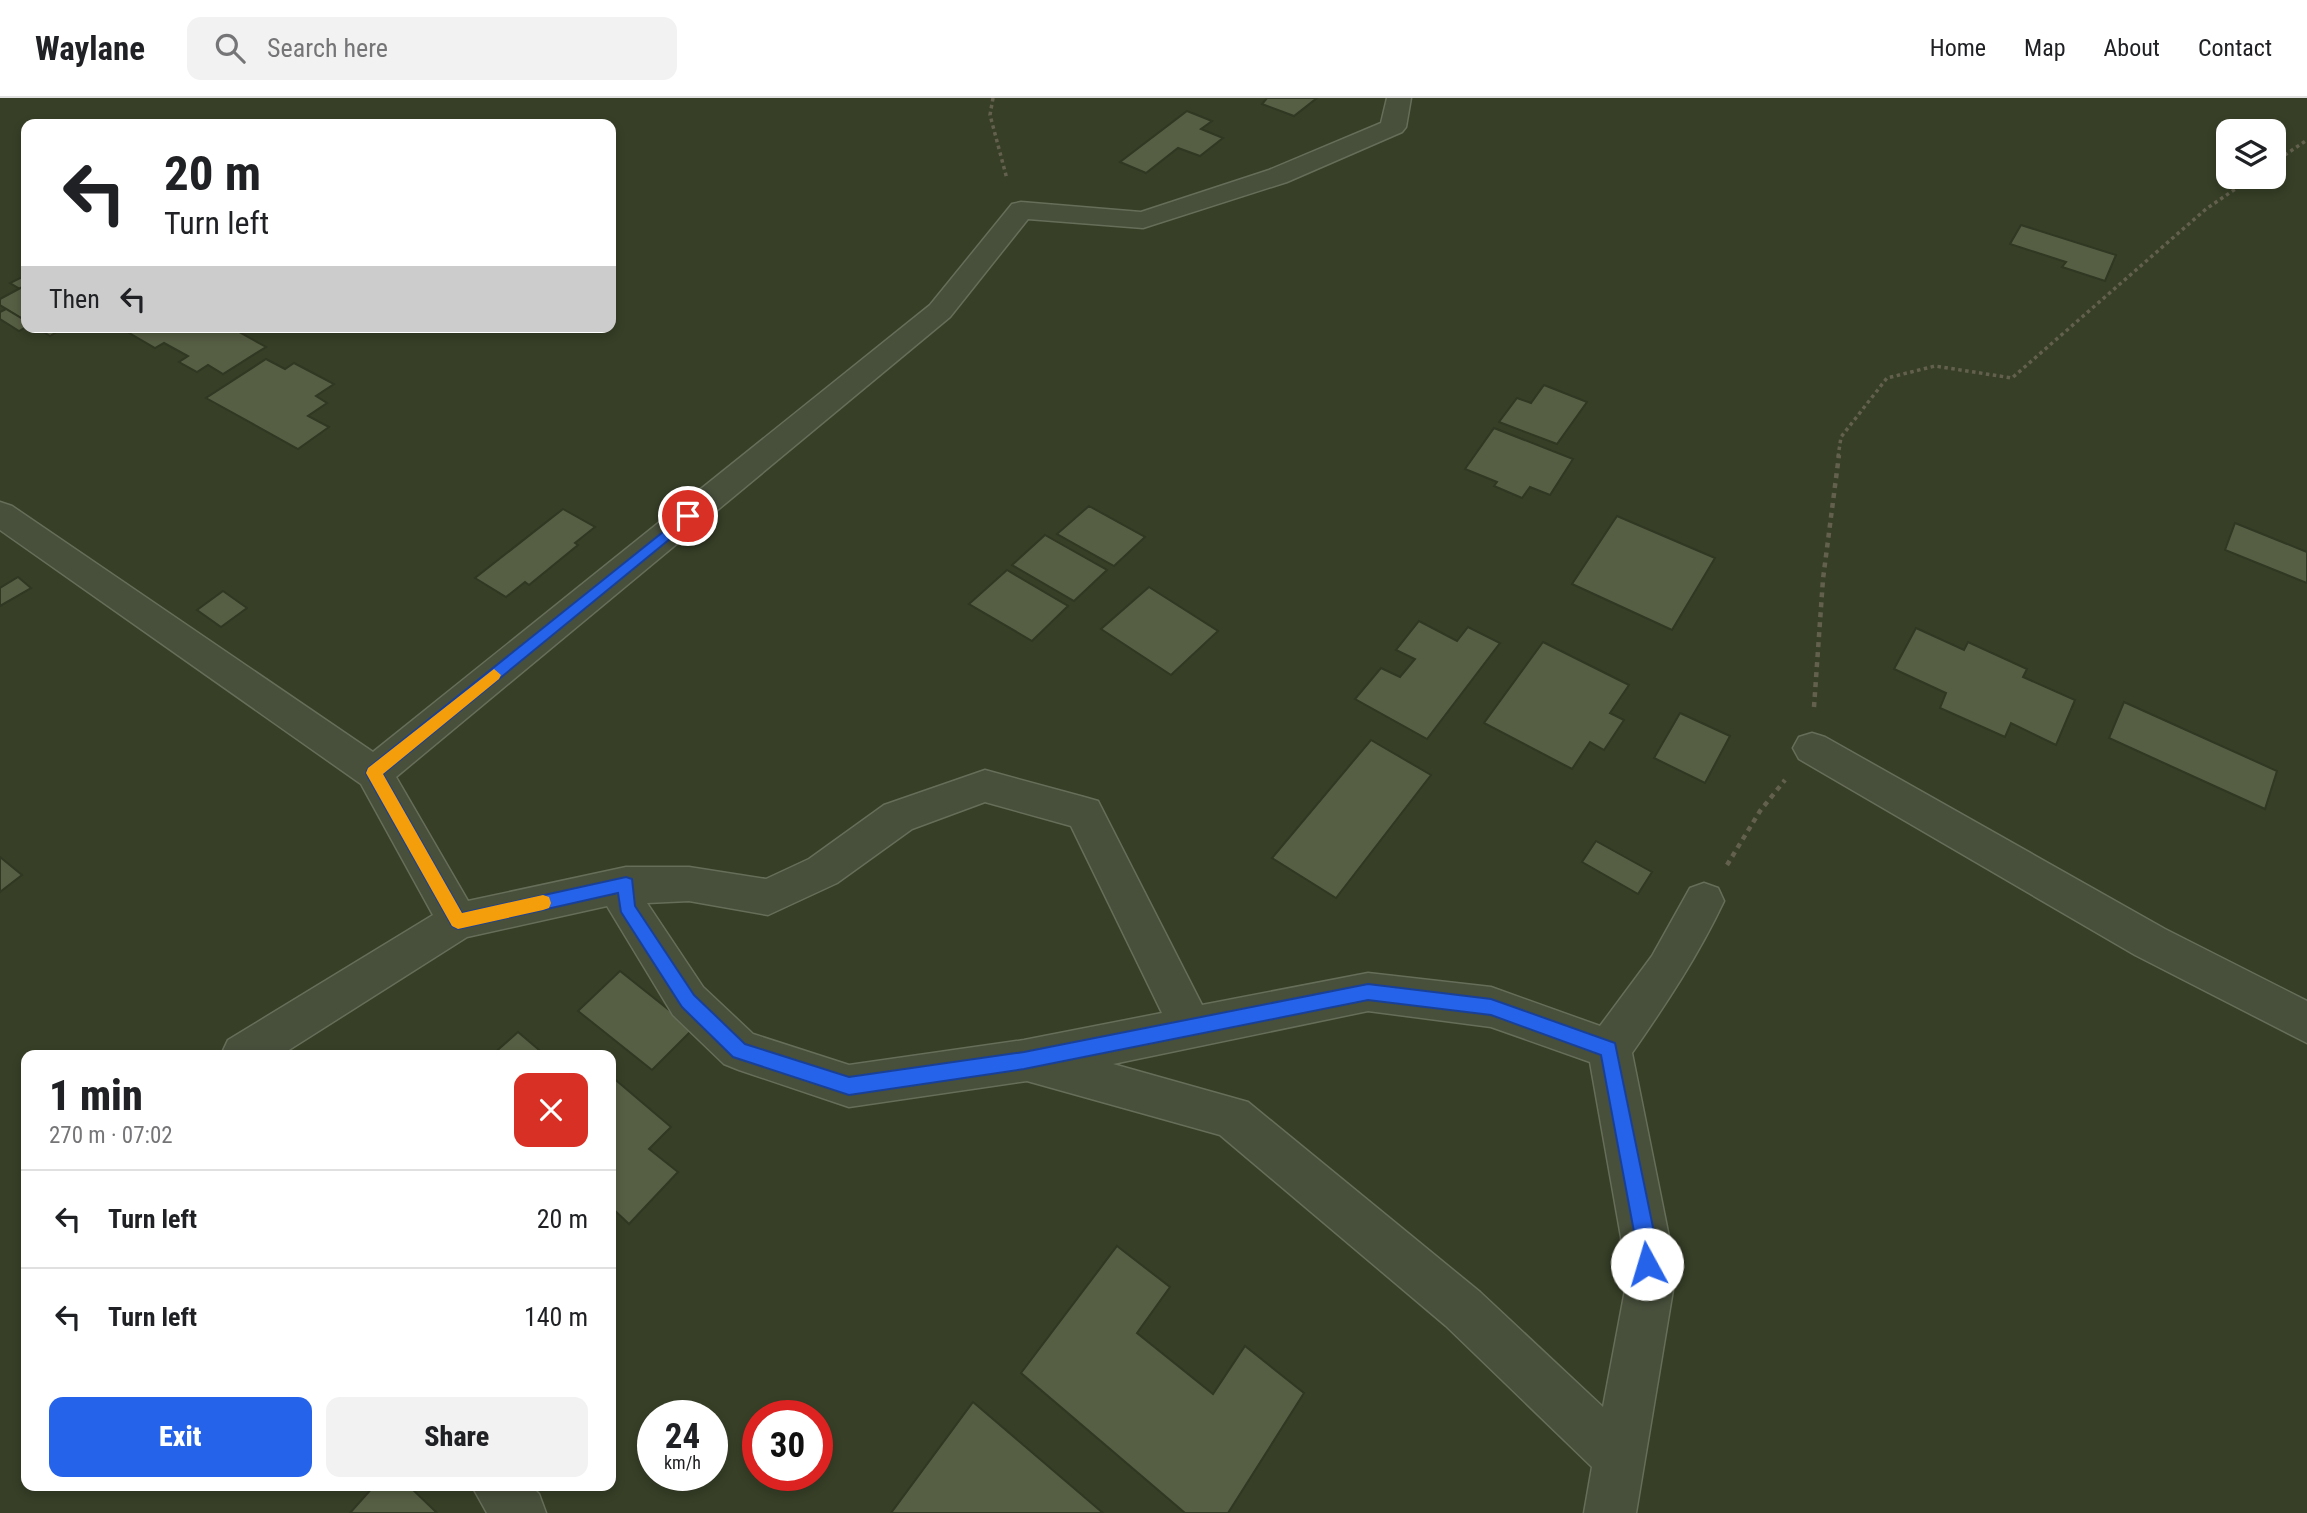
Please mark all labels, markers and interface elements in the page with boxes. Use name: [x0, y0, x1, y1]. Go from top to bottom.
search box: [187, 17, 677, 80]
text: Waylane: [35, 29, 145, 68]
icon: search: [211, 29, 249, 67]
text: Search here: [267, 33, 388, 63]
text: Home: [1930, 34, 1986, 62]
text: Map: [2024, 34, 2066, 62]
text: About: [2104, 34, 2160, 62]
text: Contact: [2198, 34, 2272, 62]
map controls: [2216, 119, 2286, 189]
button: layers: [2216, 119, 2286, 189]
text: 20 m: [164, 145, 261, 202]
icon: left: [49, 147, 140, 238]
text: Turn left: [164, 204, 269, 242]
icon: left: [114, 280, 152, 318]
text: Then: [49, 284, 100, 314]
pin: [658, 486, 718, 546]
icon: arrive: [669, 497, 707, 535]
text: 1 min: [49, 1071, 143, 1120]
button: close: [514, 1073, 588, 1147]
text: 270 m · 07:02: [49, 1122, 173, 1149]
icon: left: [49, 1200, 87, 1238]
text: Turn left: [108, 1204, 197, 1234]
text: 20 m: [537, 1204, 588, 1234]
position arrow: [1610, 1227, 1684, 1301]
icon: left: [49, 1298, 87, 1336]
text: Turn left: [108, 1302, 197, 1332]
text: 140 m: [524, 1302, 588, 1332]
button: Exit: [49, 1397, 312, 1477]
button: Share: [326, 1397, 588, 1477]
speed limit sign: 30: [742, 1400, 833, 1491]
text: 24: [665, 1416, 700, 1457]
text: km/h: [664, 1452, 701, 1473]

